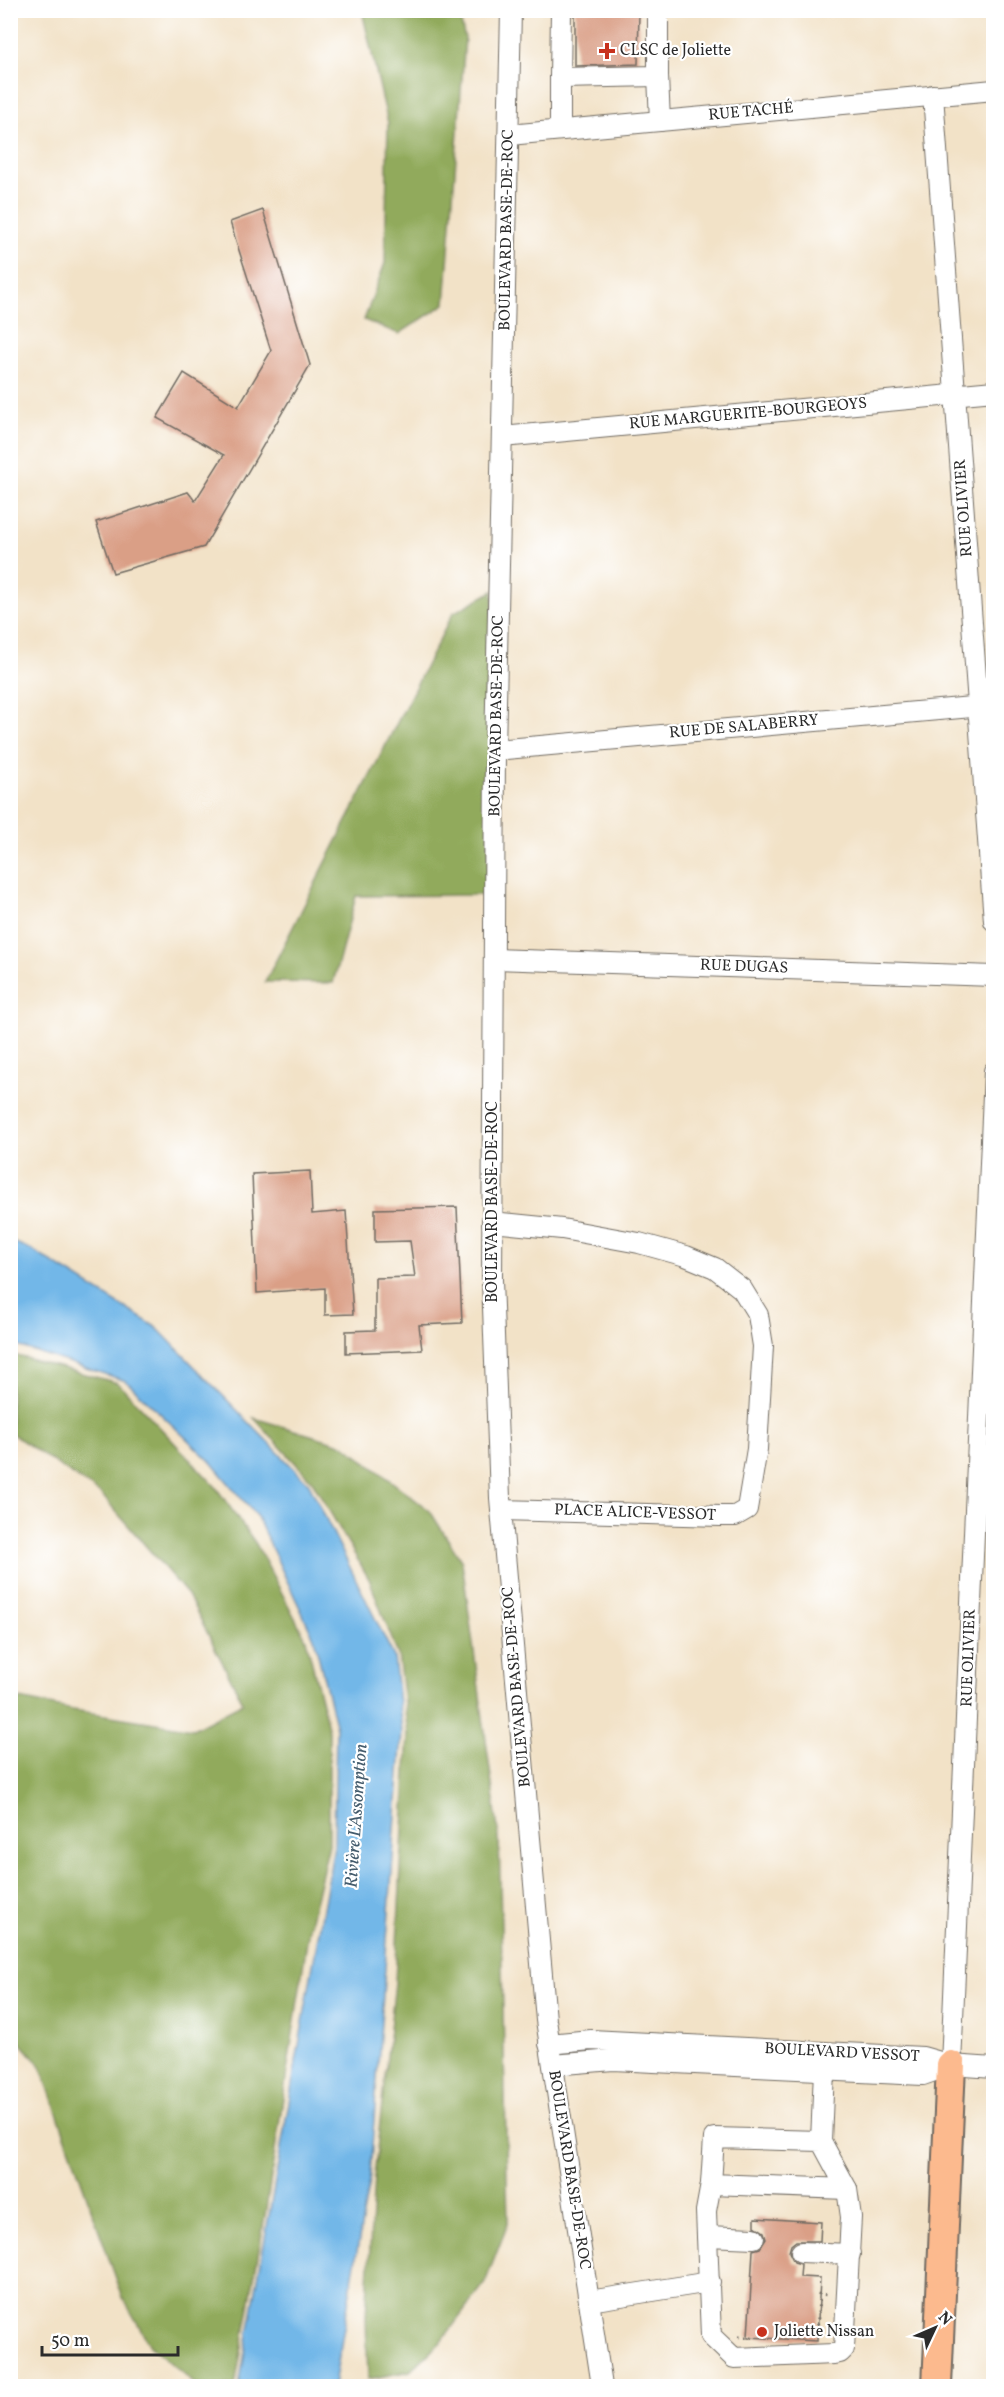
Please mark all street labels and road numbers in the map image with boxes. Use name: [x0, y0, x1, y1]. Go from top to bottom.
street label: RUE TACHÉ: [708, 97, 794, 127]
street label: BOULEVARD BASE-DE-ROC: [494, 129, 520, 331]
street label: RUE MARGUERITE-BOURGEOYS: [628, 393, 868, 435]
street label: RUE OLIVIER: [950, 458, 978, 558]
street label: BOULEVARD BASE-DE-ROC: [484, 615, 510, 817]
street label: RUE DE SALABERRY: [668, 709, 820, 745]
street label: RUE DUGAS: [699, 954, 789, 980]
street label: BOULEVARD BASE-DE-ROC: [482, 1101, 504, 1303]
street label: PLACE ALICE-VESSOT: [554, 1499, 716, 1527]
street label: BOULEVARD BASE-DE-ROC: [497, 1586, 537, 1788]
street label: RUE OLIVIER: [956, 1609, 982, 1707]
street label: BOULEVARD VESSOT: [764, 2038, 920, 2068]
street label: BOULEVARD BASE-DE-ROC: [542, 2069, 596, 2271]

